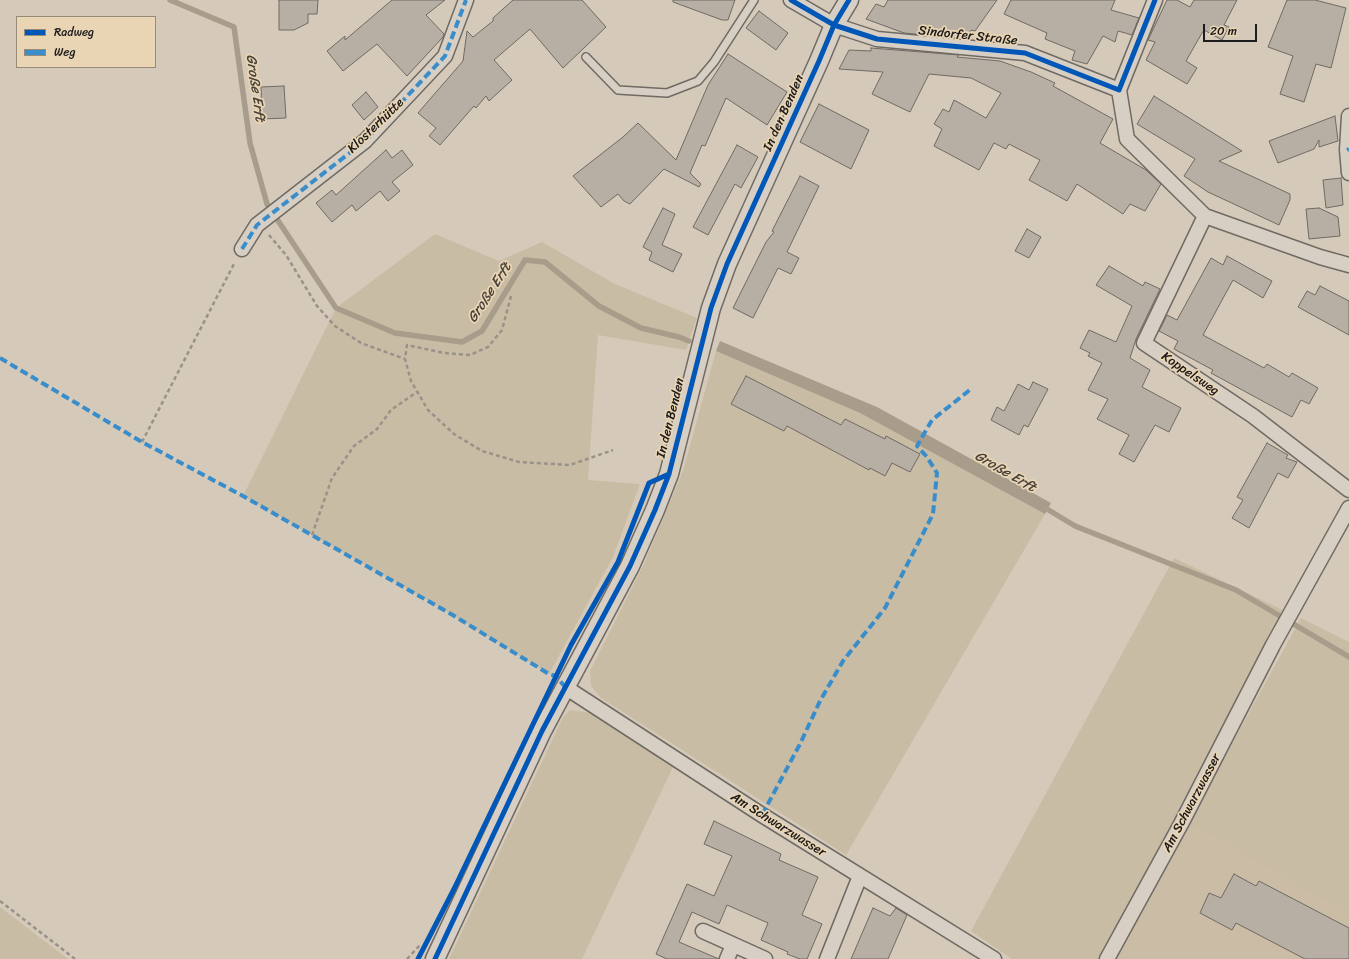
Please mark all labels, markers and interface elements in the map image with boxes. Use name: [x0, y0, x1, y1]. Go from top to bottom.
legend: [16, 16, 156, 68]
scale bar: [1205, 16, 1259, 42]
text: 20 m: [1210, 20, 1237, 42]
text: Radweg: [54, 21, 94, 43]
street label: Sindorfer Straße: [918, 23, 1018, 49]
text: Weg: [54, 41, 75, 63]
water label: Große Erft: [242, 53, 268, 123]
street label: In den Benden: [760, 72, 808, 154]
street label: Klosterhütte: [345, 95, 407, 157]
water label: Große Erft: [465, 260, 515, 326]
street label: Koppelsweg: [1158, 349, 1222, 399]
street label: In den Benden: [654, 376, 688, 460]
water label: Große Erft: [972, 448, 1038, 496]
street label: Am Schwarzwasser: [1159, 751, 1225, 855]
street label: Am Schwarzwasser: [727, 789, 829, 861]

